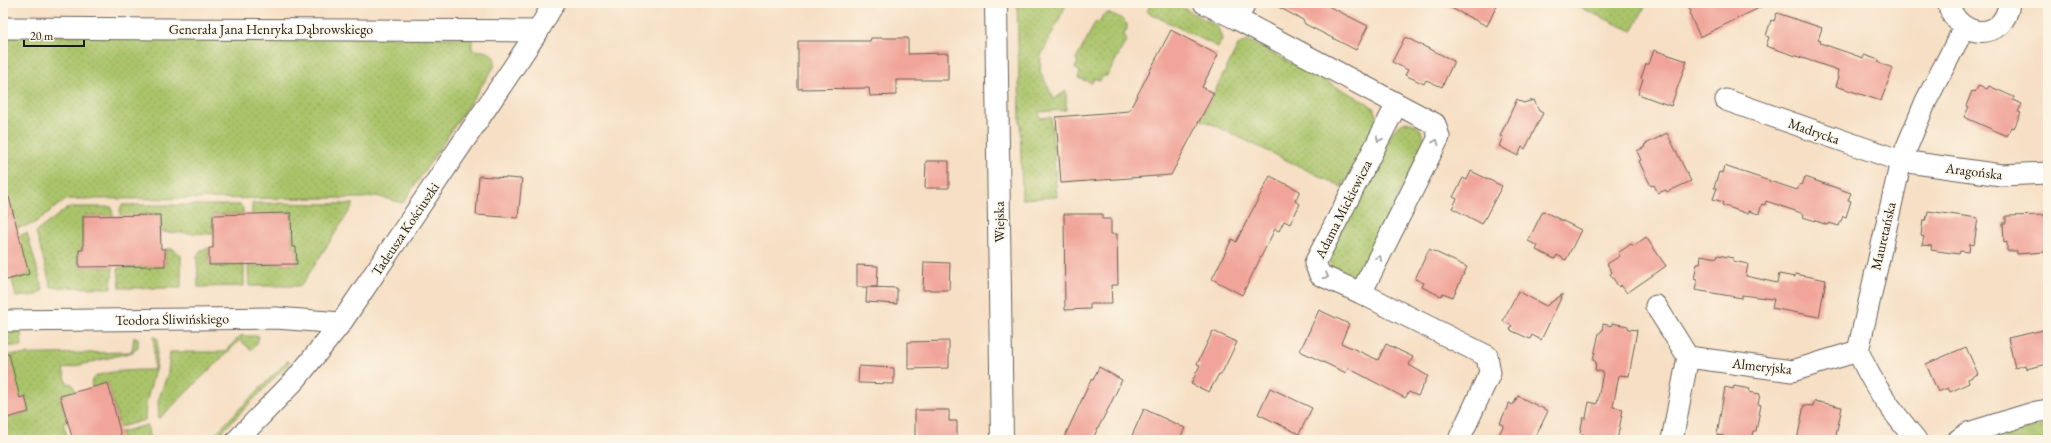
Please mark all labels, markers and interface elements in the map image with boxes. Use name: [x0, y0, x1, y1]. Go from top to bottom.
street label: Generała Jana Henryka Dąbrowskiego: [169, 20, 373, 38]
scale bar: [24, 22, 84, 48]
text: 20 m: [30, 28, 54, 44]
street label: Madrycka: [1786, 114, 1843, 148]
one-way arrow: [1376, 135, 1384, 142]
one-way arrow: [1432, 138, 1440, 145]
street label: Adama Mickiewicza: [1310, 156, 1376, 262]
street label: Aragońska: [1944, 158, 2004, 183]
street label: Tadeusza Kościuszki: [367, 178, 443, 279]
street label: Mauretańska: [1866, 200, 1900, 272]
street label: Wiejska: [990, 201, 1008, 243]
one-way arrow: [1374, 255, 1382, 262]
one-way arrow: [1322, 272, 1329, 279]
street label: Teodora Śliwińskiego: [115, 309, 229, 329]
street label: Almeryjska: [1730, 354, 1793, 378]

